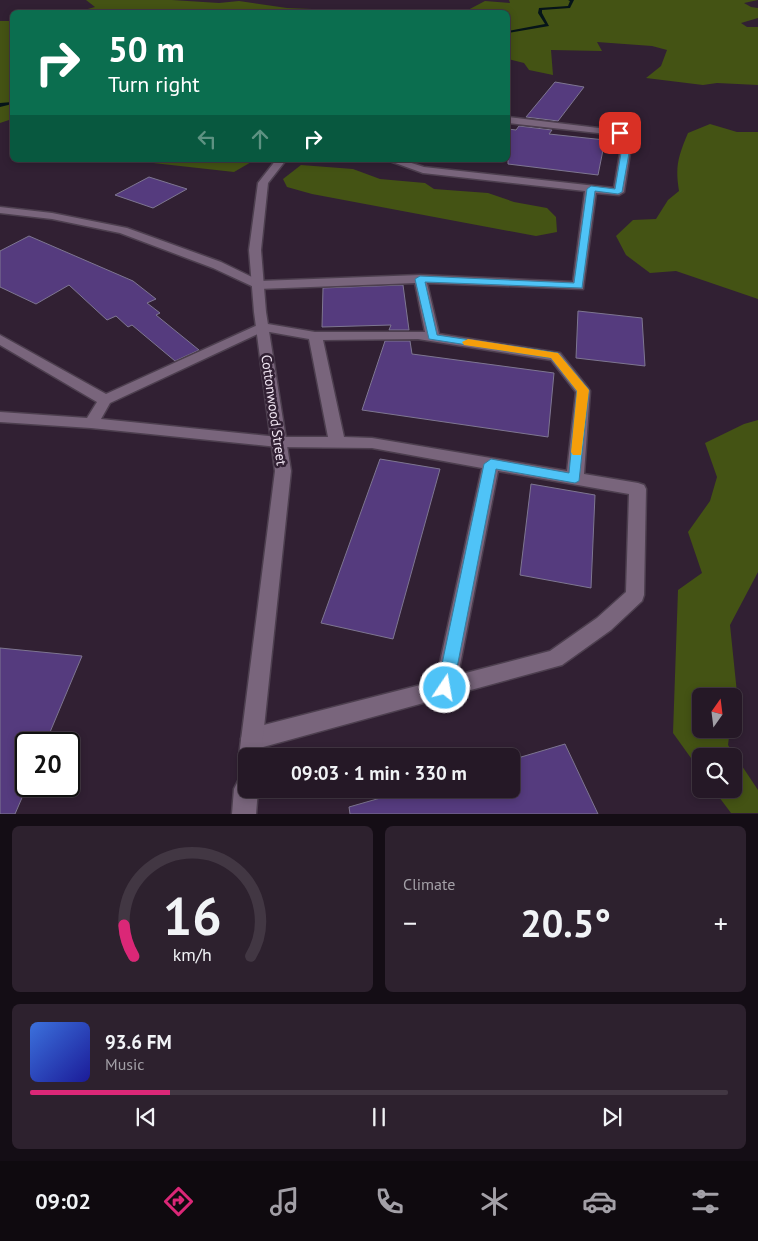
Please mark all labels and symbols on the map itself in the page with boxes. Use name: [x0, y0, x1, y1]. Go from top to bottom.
pin: [599, 112, 641, 154]
street label: Cottonwood Street: [257, 353, 291, 467]
position arrow: [418, 661, 470, 713]
north arrow: [692, 688, 742, 738]
speed limit sign: 20: [15, 732, 80, 797]

